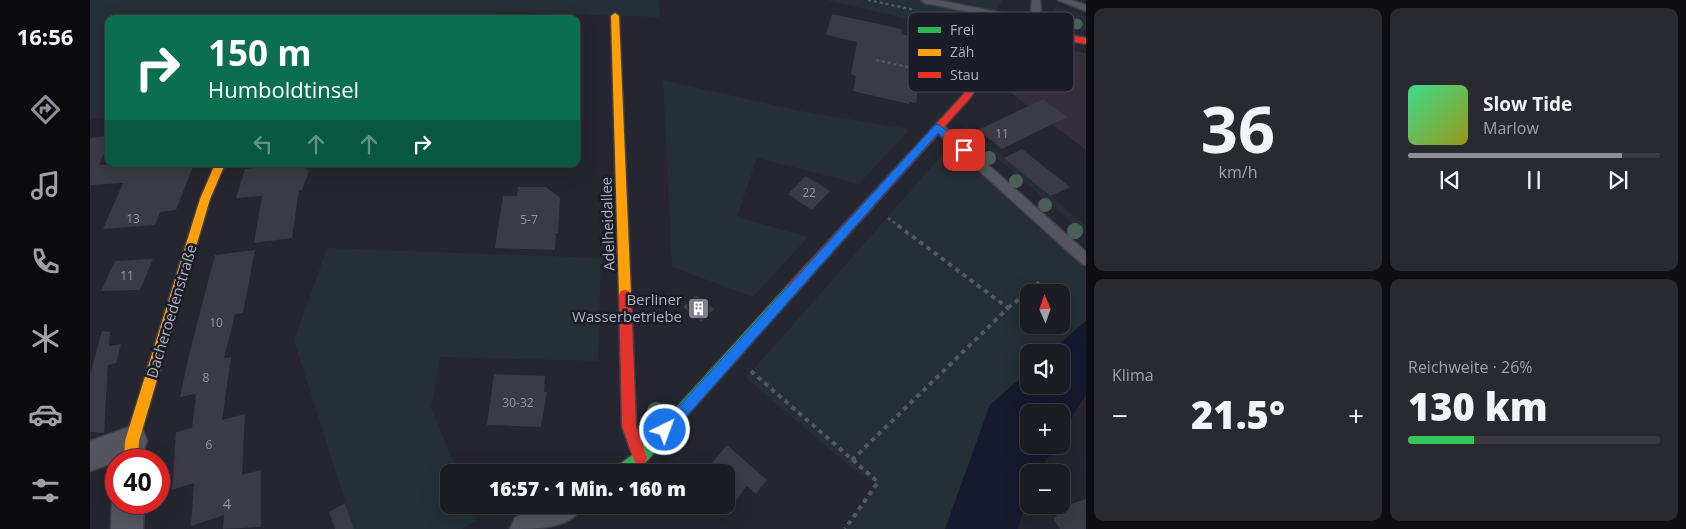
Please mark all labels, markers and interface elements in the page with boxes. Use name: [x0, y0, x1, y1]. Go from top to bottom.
legend: [908, 12, 1074, 92]
text: Frei: [950, 20, 974, 39]
text: 16:56: [17, 21, 73, 51]
text: 150 m: [208, 29, 312, 76]
icon: right: [125, 35, 190, 100]
text: Zäh: [950, 42, 974, 61]
text: Stau: [950, 65, 979, 84]
text: Humboldtinsel: [208, 74, 359, 104]
text: 36: [1201, 84, 1275, 172]
text: Slow Tide: [1483, 91, 1572, 117]
icon: directions: [28, 92, 63, 127]
text: Marlow: [1483, 117, 1539, 139]
house number: 11: [995, 125, 1009, 142]
pin: [943, 129, 985, 171]
icon: left: [249, 130, 277, 158]
icon: ahead: [302, 130, 330, 158]
icon: ahead: [355, 130, 383, 158]
icon: right: [408, 130, 436, 158]
icon: arrive: [950, 136, 978, 164]
text: km/h: [1219, 161, 1257, 183]
icon: previous: [1436, 166, 1464, 194]
icon: pause: [1520, 166, 1548, 194]
icon: next: [1604, 166, 1632, 194]
icon: music: [28, 168, 63, 203]
street label: Adelheidallee: [595, 177, 619, 271]
house number: 22: [802, 184, 816, 201]
house number: 13: [126, 210, 140, 227]
house number: 5-7: [520, 211, 538, 228]
street label: Dacheroedenstraße: [141, 242, 201, 380]
icon: phone: [28, 244, 63, 279]
house number: 11: [120, 267, 134, 284]
north arrow: [1020, 284, 1070, 334]
map controls: [1020, 284, 1070, 514]
place label: Berliner Wasserbetriebe: [572, 289, 682, 326]
building icon: Berliner Wasserbetriebe: [686, 296, 710, 320]
house number: 10: [209, 314, 223, 331]
icon: climate: [28, 321, 63, 356]
button: sound: [1020, 344, 1070, 394]
text: Reichweite · 26%: [1408, 356, 1533, 378]
text: Klima: [1112, 364, 1154, 386]
house number: 8: [203, 369, 210, 386]
text: 130 km: [1408, 380, 1548, 432]
text: 21.5°: [1191, 388, 1285, 440]
house number: 30-32: [502, 394, 534, 411]
text: −: [1112, 396, 1128, 434]
text: +: [1348, 396, 1364, 434]
icon: car: [28, 397, 63, 432]
position arrow: [638, 403, 690, 455]
button: +: [1020, 404, 1070, 454]
house number: 6: [206, 436, 213, 453]
speed limit sign: 40: [105, 449, 170, 514]
button: −: [1020, 464, 1070, 514]
icon: filters: [28, 473, 63, 508]
text: 16:57 · 1 Min. · 160 m: [489, 476, 686, 502]
house number: 4: [223, 493, 232, 513]

